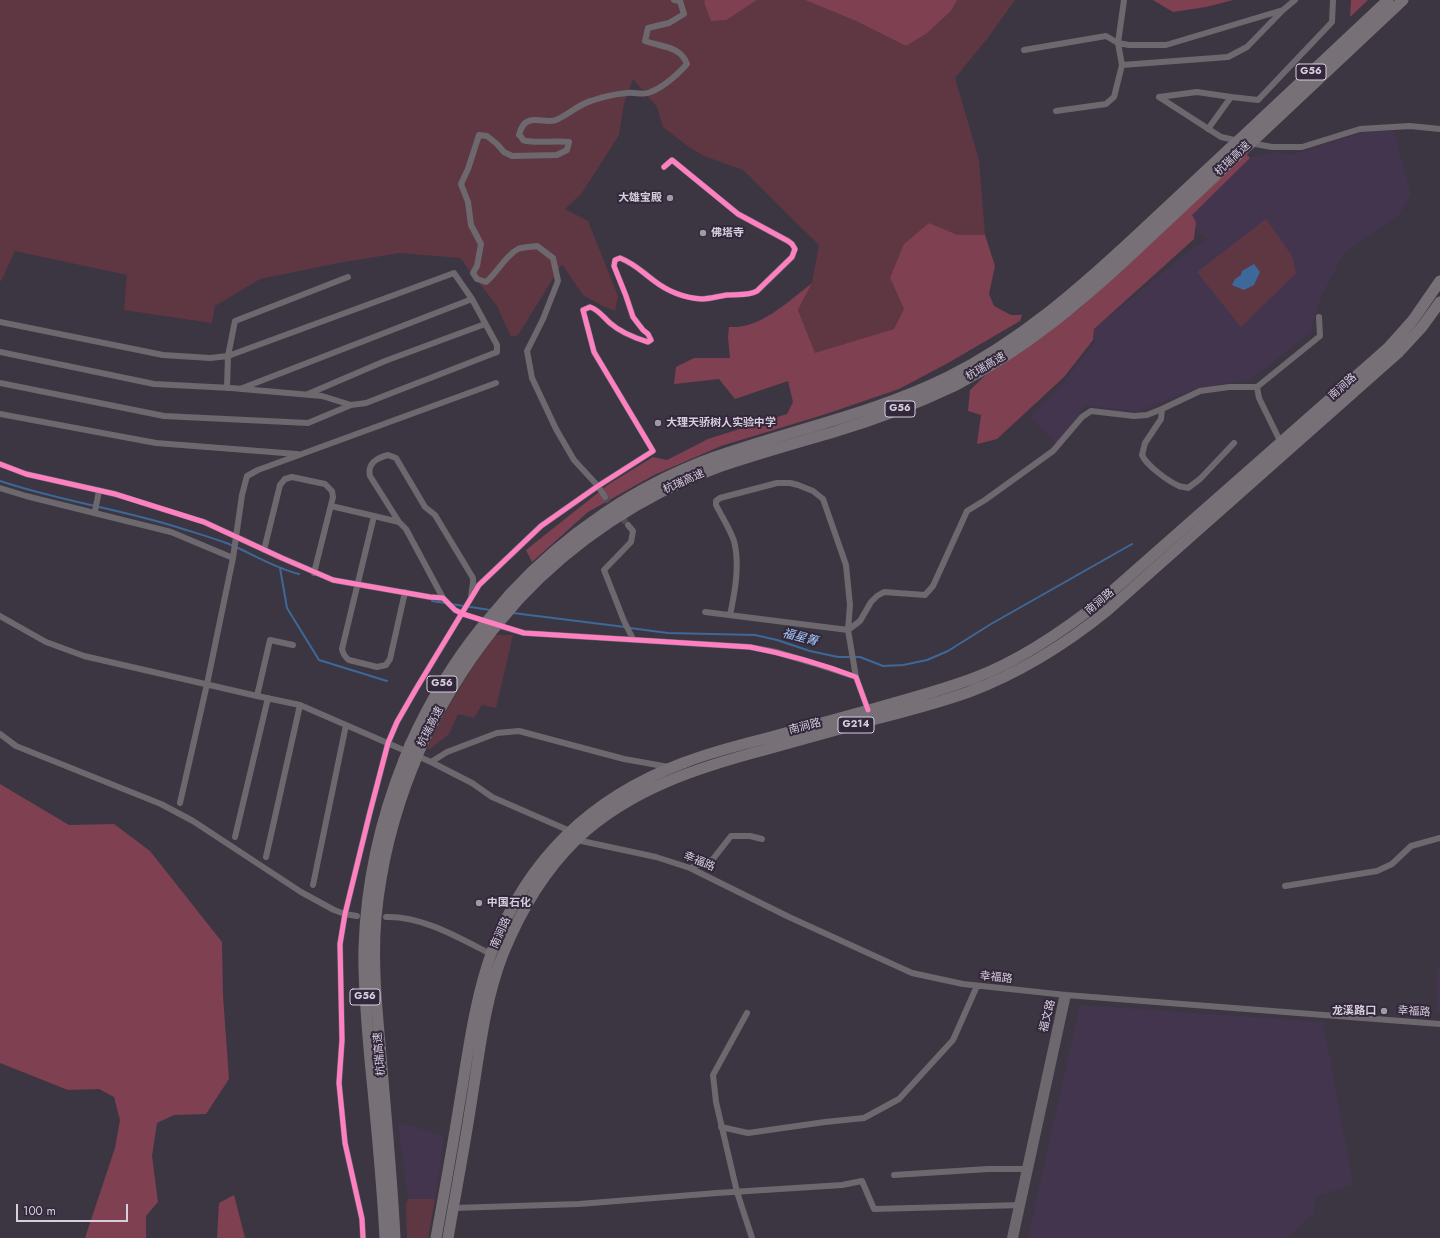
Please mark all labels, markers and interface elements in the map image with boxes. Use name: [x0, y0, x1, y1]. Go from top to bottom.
road number: G56: [1296, 64, 1326, 80]
street label: 杭瑞高速: [1212, 139, 1254, 179]
place label: 大雄宝殿: [618, 191, 662, 205]
marker: 大雄宝殿: [665, 193, 675, 203]
place label: 佛塔寺: [711, 226, 744, 240]
marker: 佛塔寺: [698, 228, 708, 238]
street label: 杭瑞高速: [964, 350, 1008, 384]
street label: 南涧路: [1326, 371, 1360, 403]
road number: G56: [885, 401, 915, 417]
place label: 大理天骄树人实验中学: [666, 416, 776, 430]
marker: 大理天骄树人实验中学: [653, 418, 663, 428]
street label: 杭瑞高速: [661, 467, 707, 497]
street label: 南涧路: [1083, 586, 1117, 618]
water label: 福星箐: [781, 626, 819, 650]
road number: G56: [427, 676, 457, 692]
street label: 杭瑞高速: [415, 704, 447, 750]
street label: 南涧路: [787, 716, 823, 738]
road number: G214: [838, 717, 874, 733]
street label: 幸福路: [681, 849, 717, 875]
place label: 中国石化: [487, 896, 531, 910]
marker: 中国石化: [474, 898, 484, 908]
street label: 南涧路: [488, 915, 514, 951]
street label: 幸福路: [979, 970, 1013, 986]
road number: G56: [350, 989, 380, 1005]
street label: 福文路: [1038, 998, 1058, 1034]
place label: 龙溪路口: [1332, 1004, 1376, 1018]
street label: 幸福路: [1397, 1004, 1431, 1020]
marker: 龙溪路口: [1379, 1006, 1389, 1016]
street label: 杭瑞高速: [372, 1032, 388, 1076]
scale bar: [18, 1196, 130, 1222]
text: 100 m: [23, 1202, 56, 1220]

